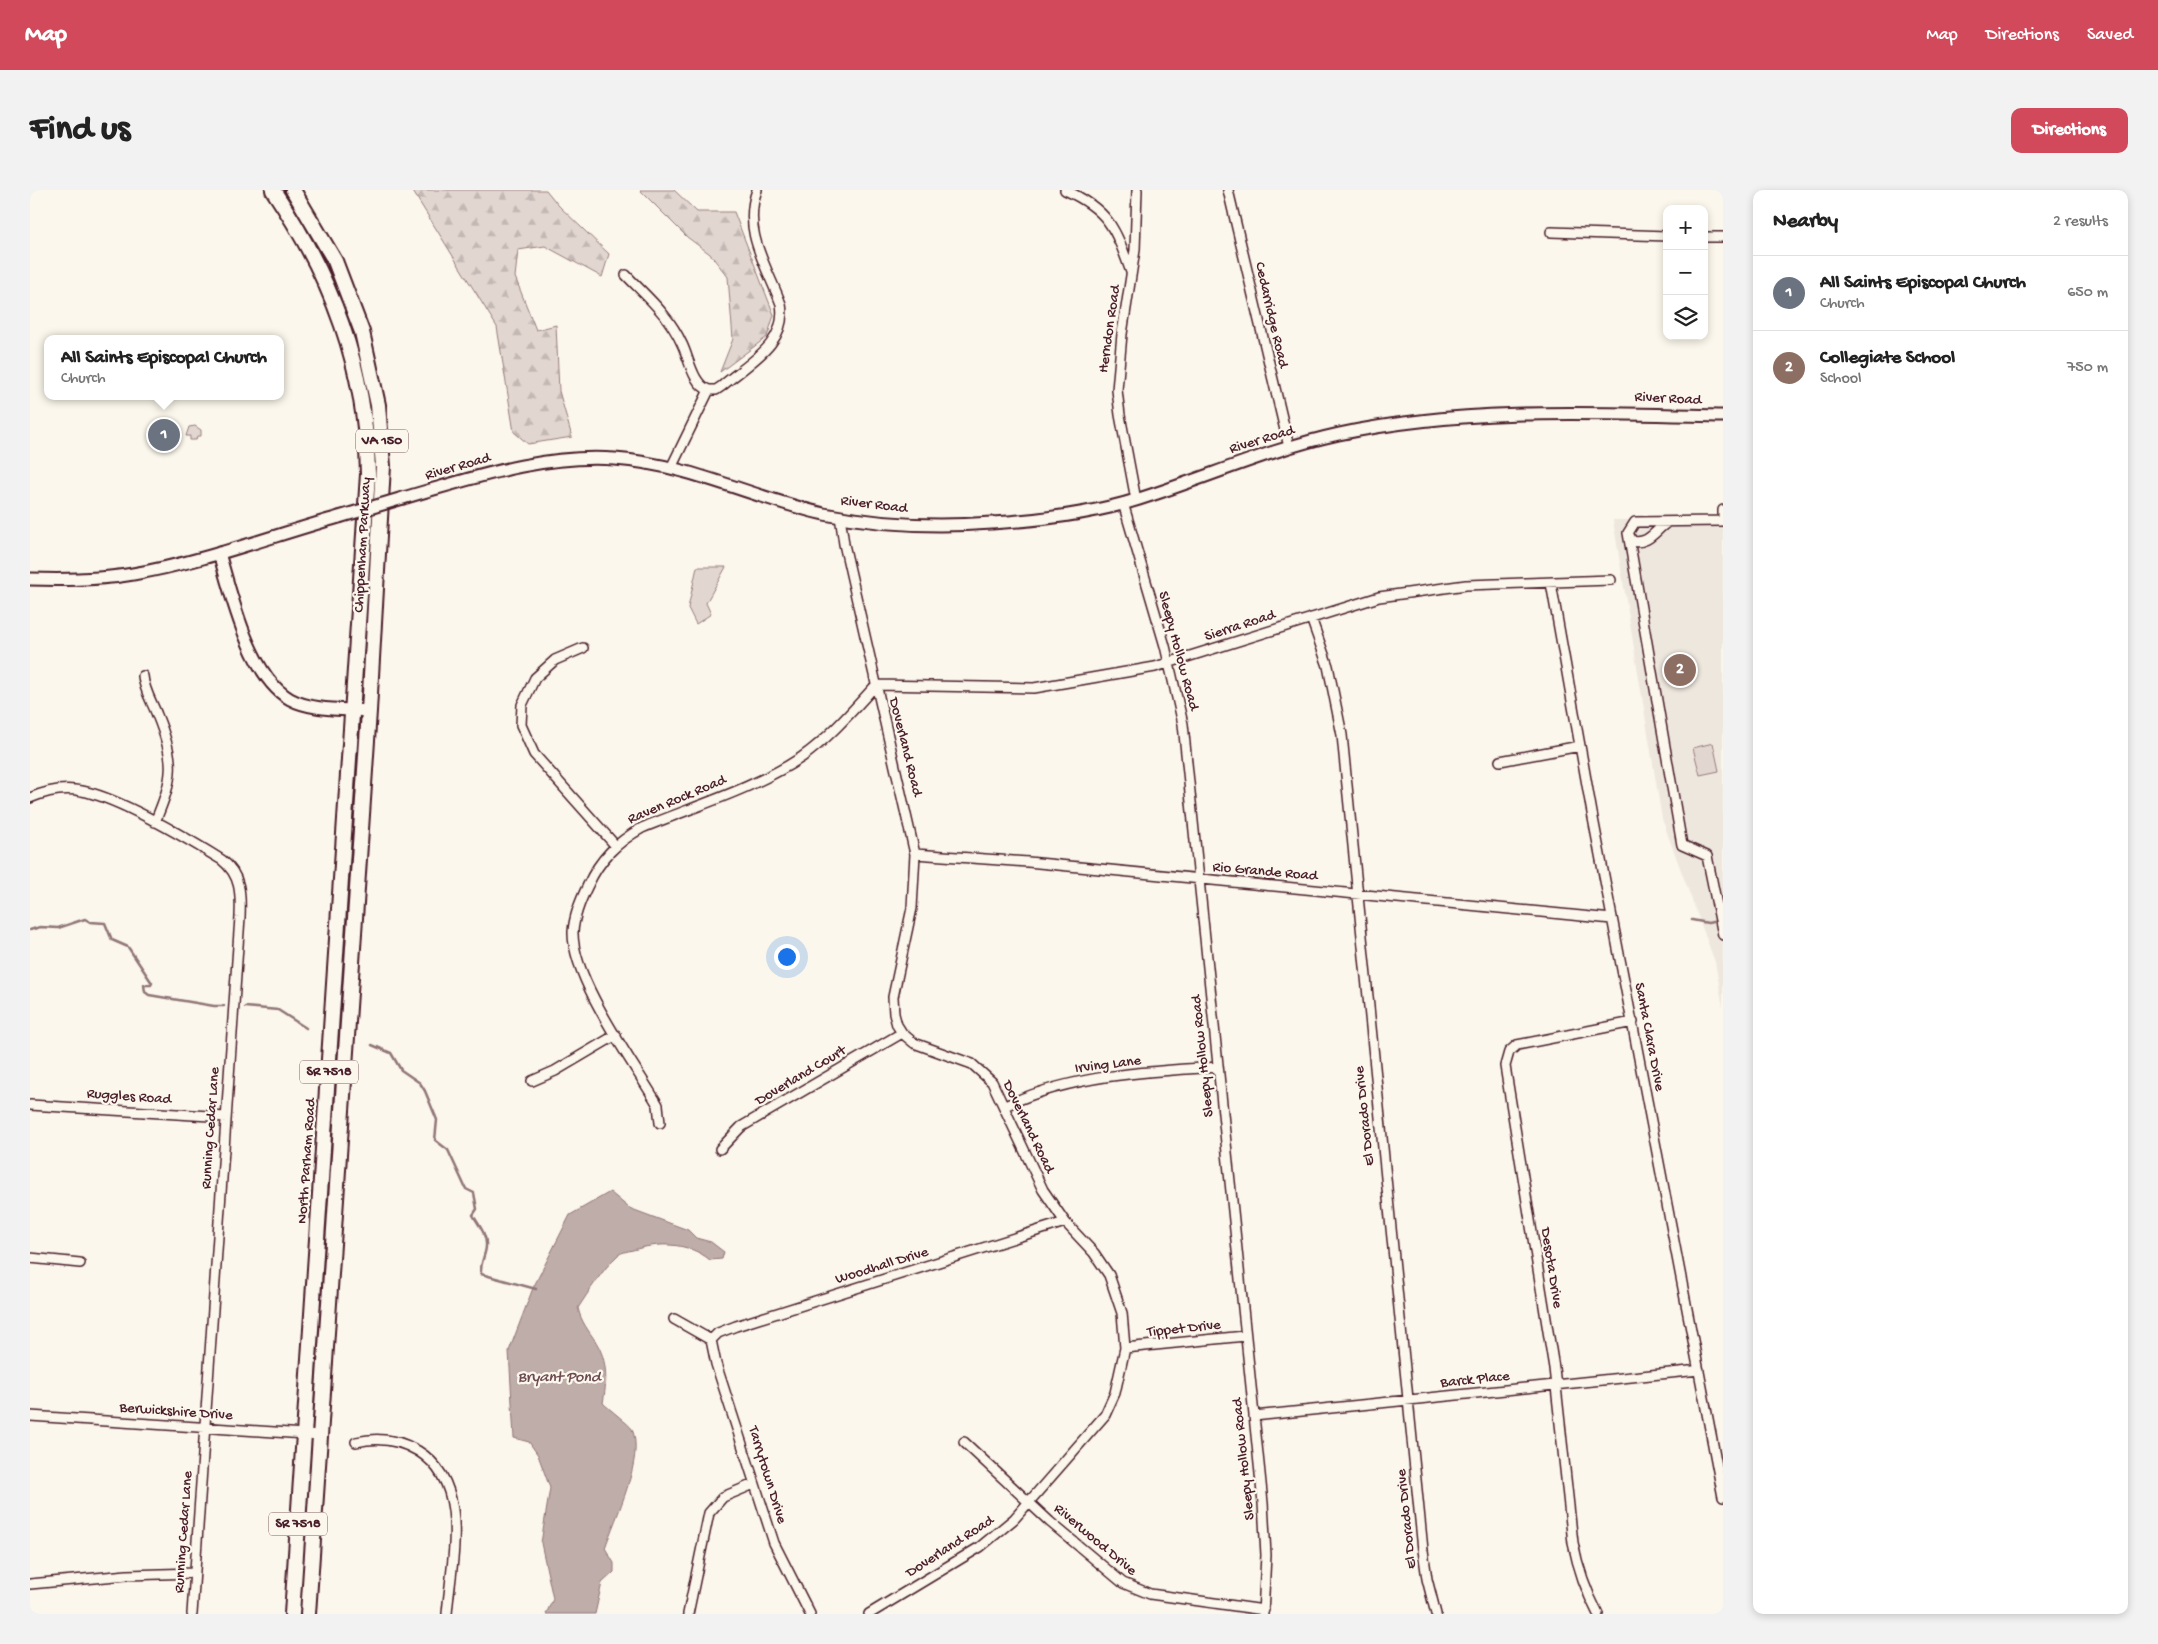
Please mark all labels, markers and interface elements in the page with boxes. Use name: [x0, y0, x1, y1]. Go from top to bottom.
text: Map: [25, 21, 67, 50]
text: Map: [1926, 25, 1958, 46]
text: Directions: [1986, 25, 2059, 46]
text: Saved: [2087, 25, 2133, 46]
button: Directions: [2011, 108, 2128, 153]
text: Find us: [30, 110, 130, 151]
map controls: [1663, 205, 1708, 340]
button: +: [1663, 205, 1708, 250]
text: Nearby: [1773, 210, 1838, 235]
text: 2 results: [2053, 213, 2108, 232]
button: −: [1663, 250, 1708, 295]
street label: Cedarridge Road: [1250, 260, 1292, 371]
text: All Saints Episcopal Church: [1820, 272, 2026, 295]
street label: Herndon Road: [1095, 283, 1125, 374]
text: 1: [1786, 284, 1792, 303]
text: 650 m: [2067, 284, 2108, 303]
button: layers: [1663, 295, 1708, 340]
text: Church: [1820, 295, 1864, 314]
popup: [44, 335, 284, 400]
text: All Saints Episcopal Church: [61, 347, 267, 370]
text: Collegiate School: [1820, 347, 1955, 370]
text: 2: [1785, 359, 1793, 378]
text: 750 m: [2067, 359, 2108, 378]
text: Church: [61, 370, 106, 389]
text: School: [1820, 370, 1862, 389]
street label: River Road: [1634, 388, 1703, 410]
pin: 1: [148, 416, 180, 454]
street label: River Road: [1227, 421, 1298, 458]
road number: VA 150: [356, 430, 408, 452]
street label: River Road: [423, 449, 494, 485]
street label: Chippenham Parkway: [350, 476, 376, 613]
street label: River Road: [840, 492, 910, 518]
street label: Sleepy Hollow Road: [1153, 589, 1203, 714]
street label: Sierra Road: [1202, 606, 1279, 646]
pin: 2: [1664, 651, 1696, 689]
street label: Doverland Road: [884, 695, 926, 799]
street label: Raven Rock Road: [625, 771, 730, 829]
street label: Rio Grande Road: [1212, 858, 1320, 886]
your location: [774, 944, 800, 970]
street label: Santa Clara Drive: [1630, 981, 1668, 1093]
street label: Sleepy Hollow Road: [1188, 993, 1218, 1118]
street label: Doverland Court: [751, 1041, 851, 1111]
street label: Irving Lane: [1074, 1052, 1142, 1078]
road number: SR 7518: [300, 1060, 358, 1084]
street label: El Dorado Drive: [1351, 1065, 1379, 1167]
street label: Running Cedar Lane: [198, 1066, 224, 1190]
street label: Doverland Road: [997, 1077, 1059, 1177]
street label: Ruggles Road: [86, 1085, 173, 1109]
street label: North Parham Road: [294, 1096, 320, 1224]
street label: Desota Drive: [1536, 1225, 1566, 1310]
street label: Woodhall Drive: [833, 1243, 931, 1289]
street label: Tippet Drive: [1145, 1316, 1222, 1342]
street label: Barck Place: [1439, 1367, 1511, 1393]
water label: Bryant Pond: [518, 1369, 602, 1388]
street label: Sleepy Hollow Road: [1229, 1396, 1259, 1521]
street label: Berwickshire Drive: [118, 1399, 234, 1425]
street label: Tarrytown Drive: [743, 1423, 790, 1526]
street label: El Dorado Drive: [1393, 1468, 1421, 1570]
street label: Running Cedar Lane: [171, 1470, 197, 1594]
street label: Riverwood Drive: [1050, 1500, 1140, 1580]
street label: Doverland Road: [902, 1511, 998, 1583]
road number: SR 7518: [269, 1512, 327, 1536]

